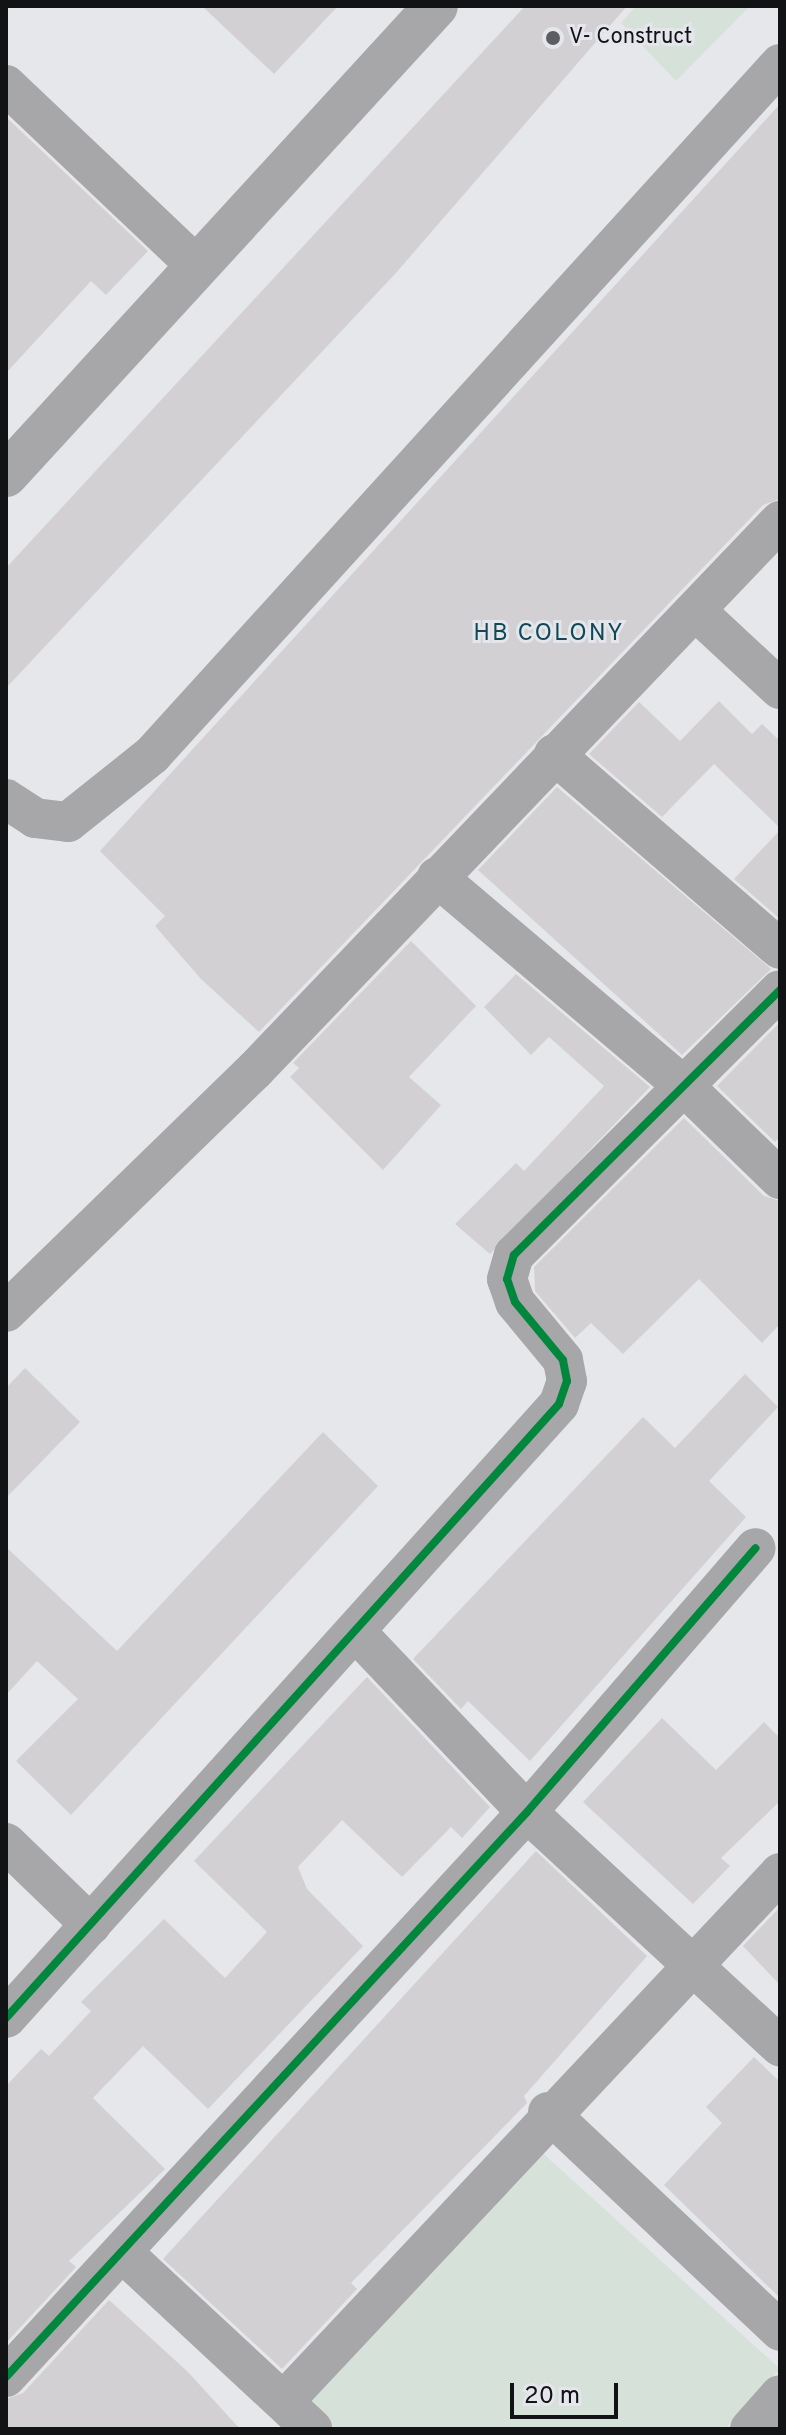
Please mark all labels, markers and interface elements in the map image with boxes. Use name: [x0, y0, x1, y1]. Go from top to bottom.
place label: V- Construct: [569, 25, 692, 51]
marker: V- Construct: [544, 29, 562, 47]
district label: HB COLONY: [473, 621, 625, 649]
scale bar: [514, 2367, 622, 2417]
text: 20 m: [524, 2382, 580, 2412]

